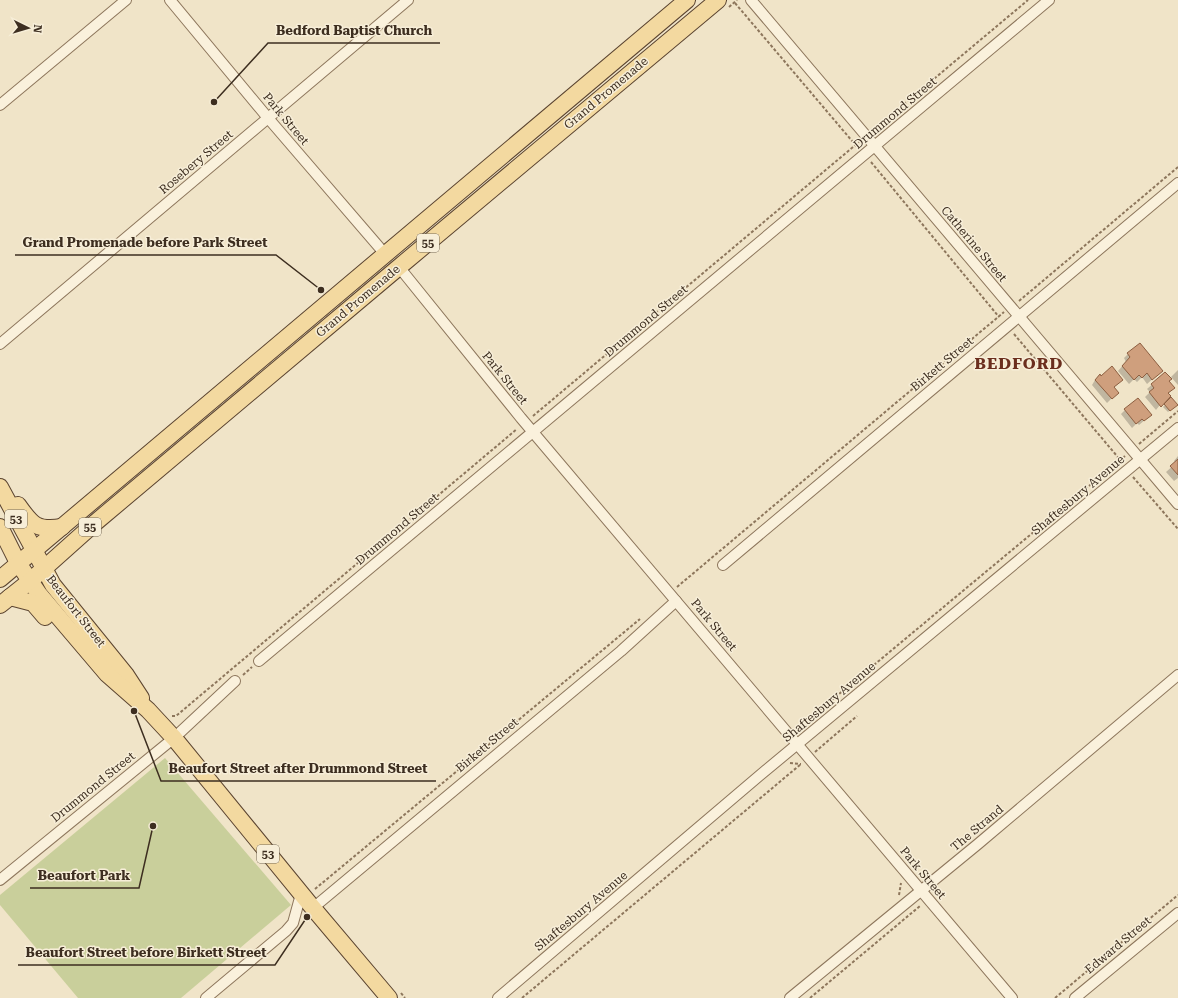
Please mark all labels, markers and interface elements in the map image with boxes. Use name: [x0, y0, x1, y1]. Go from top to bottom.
north arrow: [8, 8, 48, 48]
callout: Bedford Baptist Church: [268, 18, 440, 43]
text: Bedford Baptist Church: [276, 23, 432, 38]
text: N: [31, 24, 44, 34]
street label: Grand Promenade: [561, 54, 651, 132]
street label: Drummond Street: [851, 74, 940, 152]
street label: Park Street: [260, 90, 312, 148]
street label: Rosebery Street: [156, 127, 236, 197]
street label: Catherine Street: [938, 203, 1010, 285]
callout: Grand Promenade before Park Street: [15, 230, 276, 255]
road number: 55: [417, 234, 439, 252]
text: Grand Promenade before Park Street: [23, 235, 268, 250]
street label: Grand Promenade: [313, 262, 403, 340]
street label: Drummond Street: [602, 282, 691, 360]
street label: Birkett Street: [908, 334, 976, 394]
street label: Park Street: [479, 349, 531, 408]
district label: BEDFORD: [975, 354, 1063, 373]
street label: Shaftesbury Avenue: [1029, 452, 1128, 538]
street label: Drummond Street: [353, 490, 442, 568]
road number: 53: [5, 510, 27, 528]
road number: 55: [79, 518, 101, 536]
street label: Beaufort Street: [44, 572, 109, 650]
street label: Park Street: [688, 596, 740, 654]
street label: Shaftesbury Avenue: [780, 659, 879, 745]
street label: Birkett Street: [453, 715, 521, 775]
street label: Drummond Street: [48, 749, 138, 825]
callout: Beaufort Street after Drummond Street: [161, 756, 436, 781]
text: Beaufort Street after Drummond Street: [168, 761, 428, 776]
street label: The Strand: [948, 802, 1006, 854]
street label: Park Street: [897, 844, 949, 902]
road number: 53: [257, 845, 279, 863]
callout: Beaufort Park: [30, 863, 139, 888]
text: Beaufort Park: [38, 868, 130, 883]
street label: Shaftesbury Avenue: [532, 868, 631, 954]
street label: Edward Street: [1082, 913, 1154, 977]
callout: Beaufort Street before Birkett Street: [18, 940, 275, 965]
text: Beaufort Street before Birkett Street: [25, 945, 267, 960]

